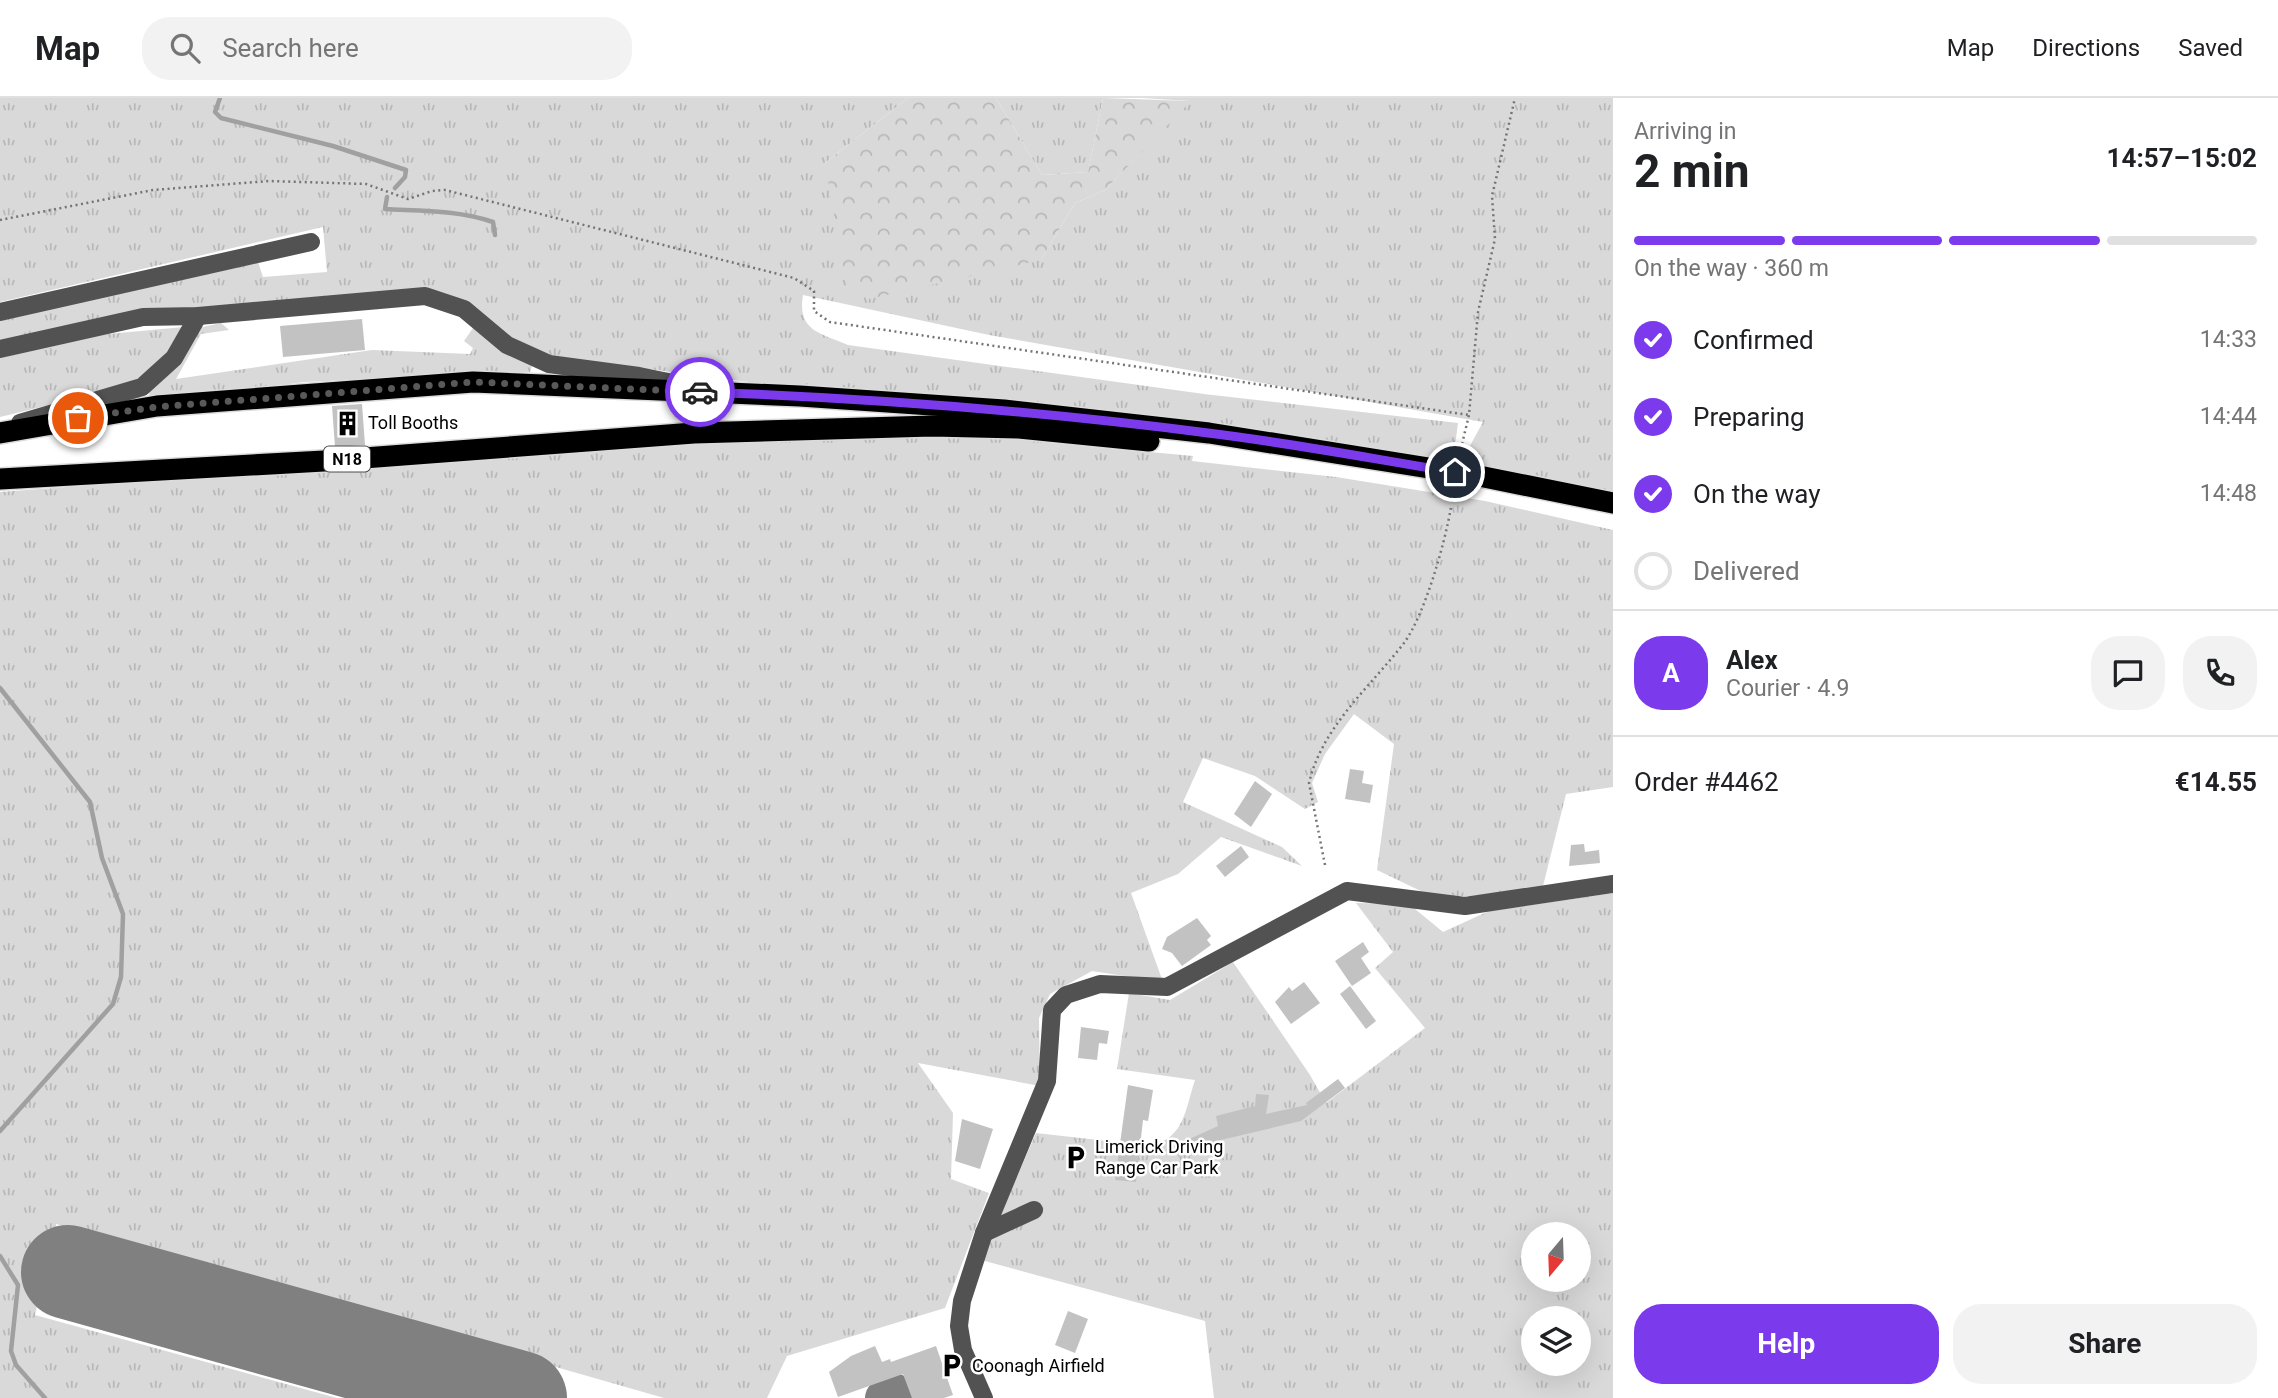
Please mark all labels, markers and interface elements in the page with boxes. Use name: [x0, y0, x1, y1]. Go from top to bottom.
search box: [142, 17, 632, 80]
text: Map: [35, 29, 100, 68]
icon: search: [166, 29, 204, 67]
text: Search here: [222, 33, 359, 63]
text: Map: [1947, 34, 1994, 62]
text: Directions: [2032, 34, 2140, 62]
text: Saved: [2178, 34, 2243, 62]
text: Arriving in: [1634, 118, 1737, 145]
text: 14:57–15:02: [2107, 143, 2257, 173]
text: 2 min: [1634, 144, 1750, 198]
text: On the way · 360 m: [1634, 255, 1829, 282]
icon: check: [1634, 321, 1672, 359]
text: Confirmed: [1693, 325, 1814, 355]
text: 14:33: [2200, 326, 2257, 353]
courier: [665, 357, 735, 427]
icon: car: [681, 373, 719, 411]
pin: [48, 388, 108, 448]
icon: check: [1634, 398, 1672, 436]
icon: bag: [59, 399, 97, 437]
text: Preparing: [1693, 402, 1805, 432]
text: 14:44: [2200, 403, 2257, 430]
building icon: Toll Booths: [334, 409, 362, 437]
place label: Toll Booths: [368, 412, 458, 433]
pin: [1425, 442, 1485, 502]
road number: N18: [324, 446, 370, 472]
icon: home: [1436, 453, 1474, 491]
icon: check: [1634, 475, 1672, 513]
text: On the way: [1693, 479, 1821, 509]
text: 14:48: [2200, 480, 2257, 507]
text: Delivered: [1693, 556, 1800, 586]
button: chat: [2091, 636, 2165, 710]
button: phone: [2183, 636, 2257, 710]
text: Alex: [1726, 645, 1778, 675]
text: A: [1662, 658, 1680, 688]
text: Courier · 4.9: [1726, 675, 1849, 702]
text: Order #4462: [1634, 767, 1779, 797]
text: €14.55: [2175, 767, 2257, 797]
place label: Limerick Driving Range Car Park: [1095, 1136, 1223, 1178]
parking icon: Limerick Driving Range Car Park: [1061, 1143, 1089, 1171]
north arrow: [1521, 1222, 1591, 1292]
map controls: [1521, 1222, 1591, 1376]
button: Help: [1634, 1304, 1939, 1384]
button: Share: [1953, 1304, 2257, 1384]
button: layers: [1521, 1306, 1591, 1376]
parking icon: Coonagh Airfield: [938, 1352, 966, 1380]
place label: Coonagh Airfield: [972, 1355, 1105, 1376]

